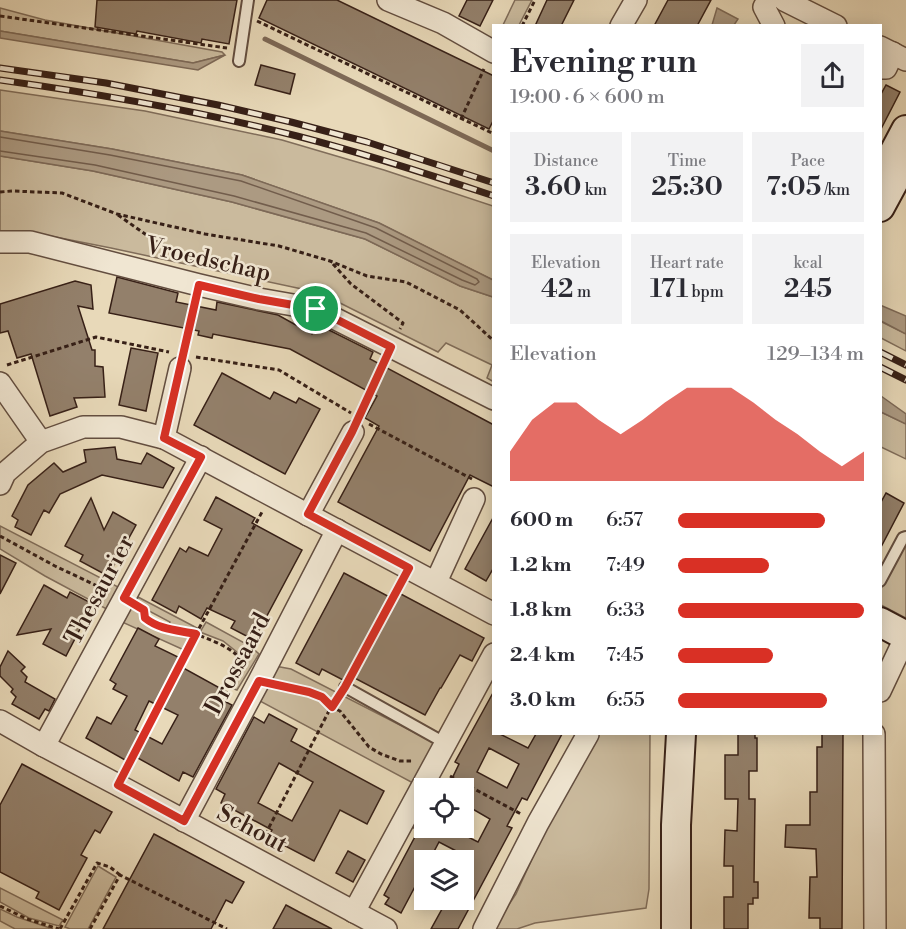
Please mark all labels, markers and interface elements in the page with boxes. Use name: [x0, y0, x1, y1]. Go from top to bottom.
text: Evening run: [510, 42, 697, 83]
button: share: [801, 44, 864, 107]
text: 19:00 · 6 × 600 m: [510, 85, 665, 110]
text: Distance: [534, 151, 598, 171]
text: Time: [668, 151, 706, 171]
text: Pace: [791, 151, 825, 171]
text: 3.60: [525, 171, 581, 203]
text: 25:30: [651, 171, 723, 203]
text: 7:05: [766, 171, 821, 203]
text: km: [581, 180, 607, 200]
text: /km: [821, 180, 850, 200]
street label: Vroedschap: [141, 231, 274, 289]
text: Elevation: [531, 253, 601, 273]
text: Heart rate: [650, 253, 724, 273]
text: kcal: [793, 253, 823, 273]
text: 42: [541, 273, 574, 305]
text: 171: [650, 273, 688, 305]
text: 245: [784, 273, 832, 305]
text: m: [574, 282, 591, 302]
text: bpm: [688, 282, 724, 302]
pin: [290, 283, 341, 334]
icon: arrive: [299, 292, 332, 325]
text: Elevation: [510, 342, 597, 367]
text: 129–134 m: [767, 342, 864, 367]
text: 600 m: [510, 508, 573, 533]
text: 6:57: [606, 508, 643, 533]
street label: Thesaurier: [58, 530, 142, 650]
text: 1.2 km: [510, 553, 572, 578]
text: 7:49: [606, 553, 645, 578]
text: 1.8 km: [510, 598, 572, 623]
text: 6:33: [606, 598, 645, 623]
street label: Drossaard: [199, 607, 278, 720]
text: 2.4 km: [510, 643, 575, 668]
text: 7:45: [606, 643, 644, 668]
text: 3.0 km: [510, 688, 576, 713]
text: 6:55: [606, 688, 645, 713]
map controls: [414, 778, 474, 910]
button: locate: [414, 778, 474, 838]
street label: Schout: [212, 798, 293, 860]
button: layers: [414, 850, 474, 910]

